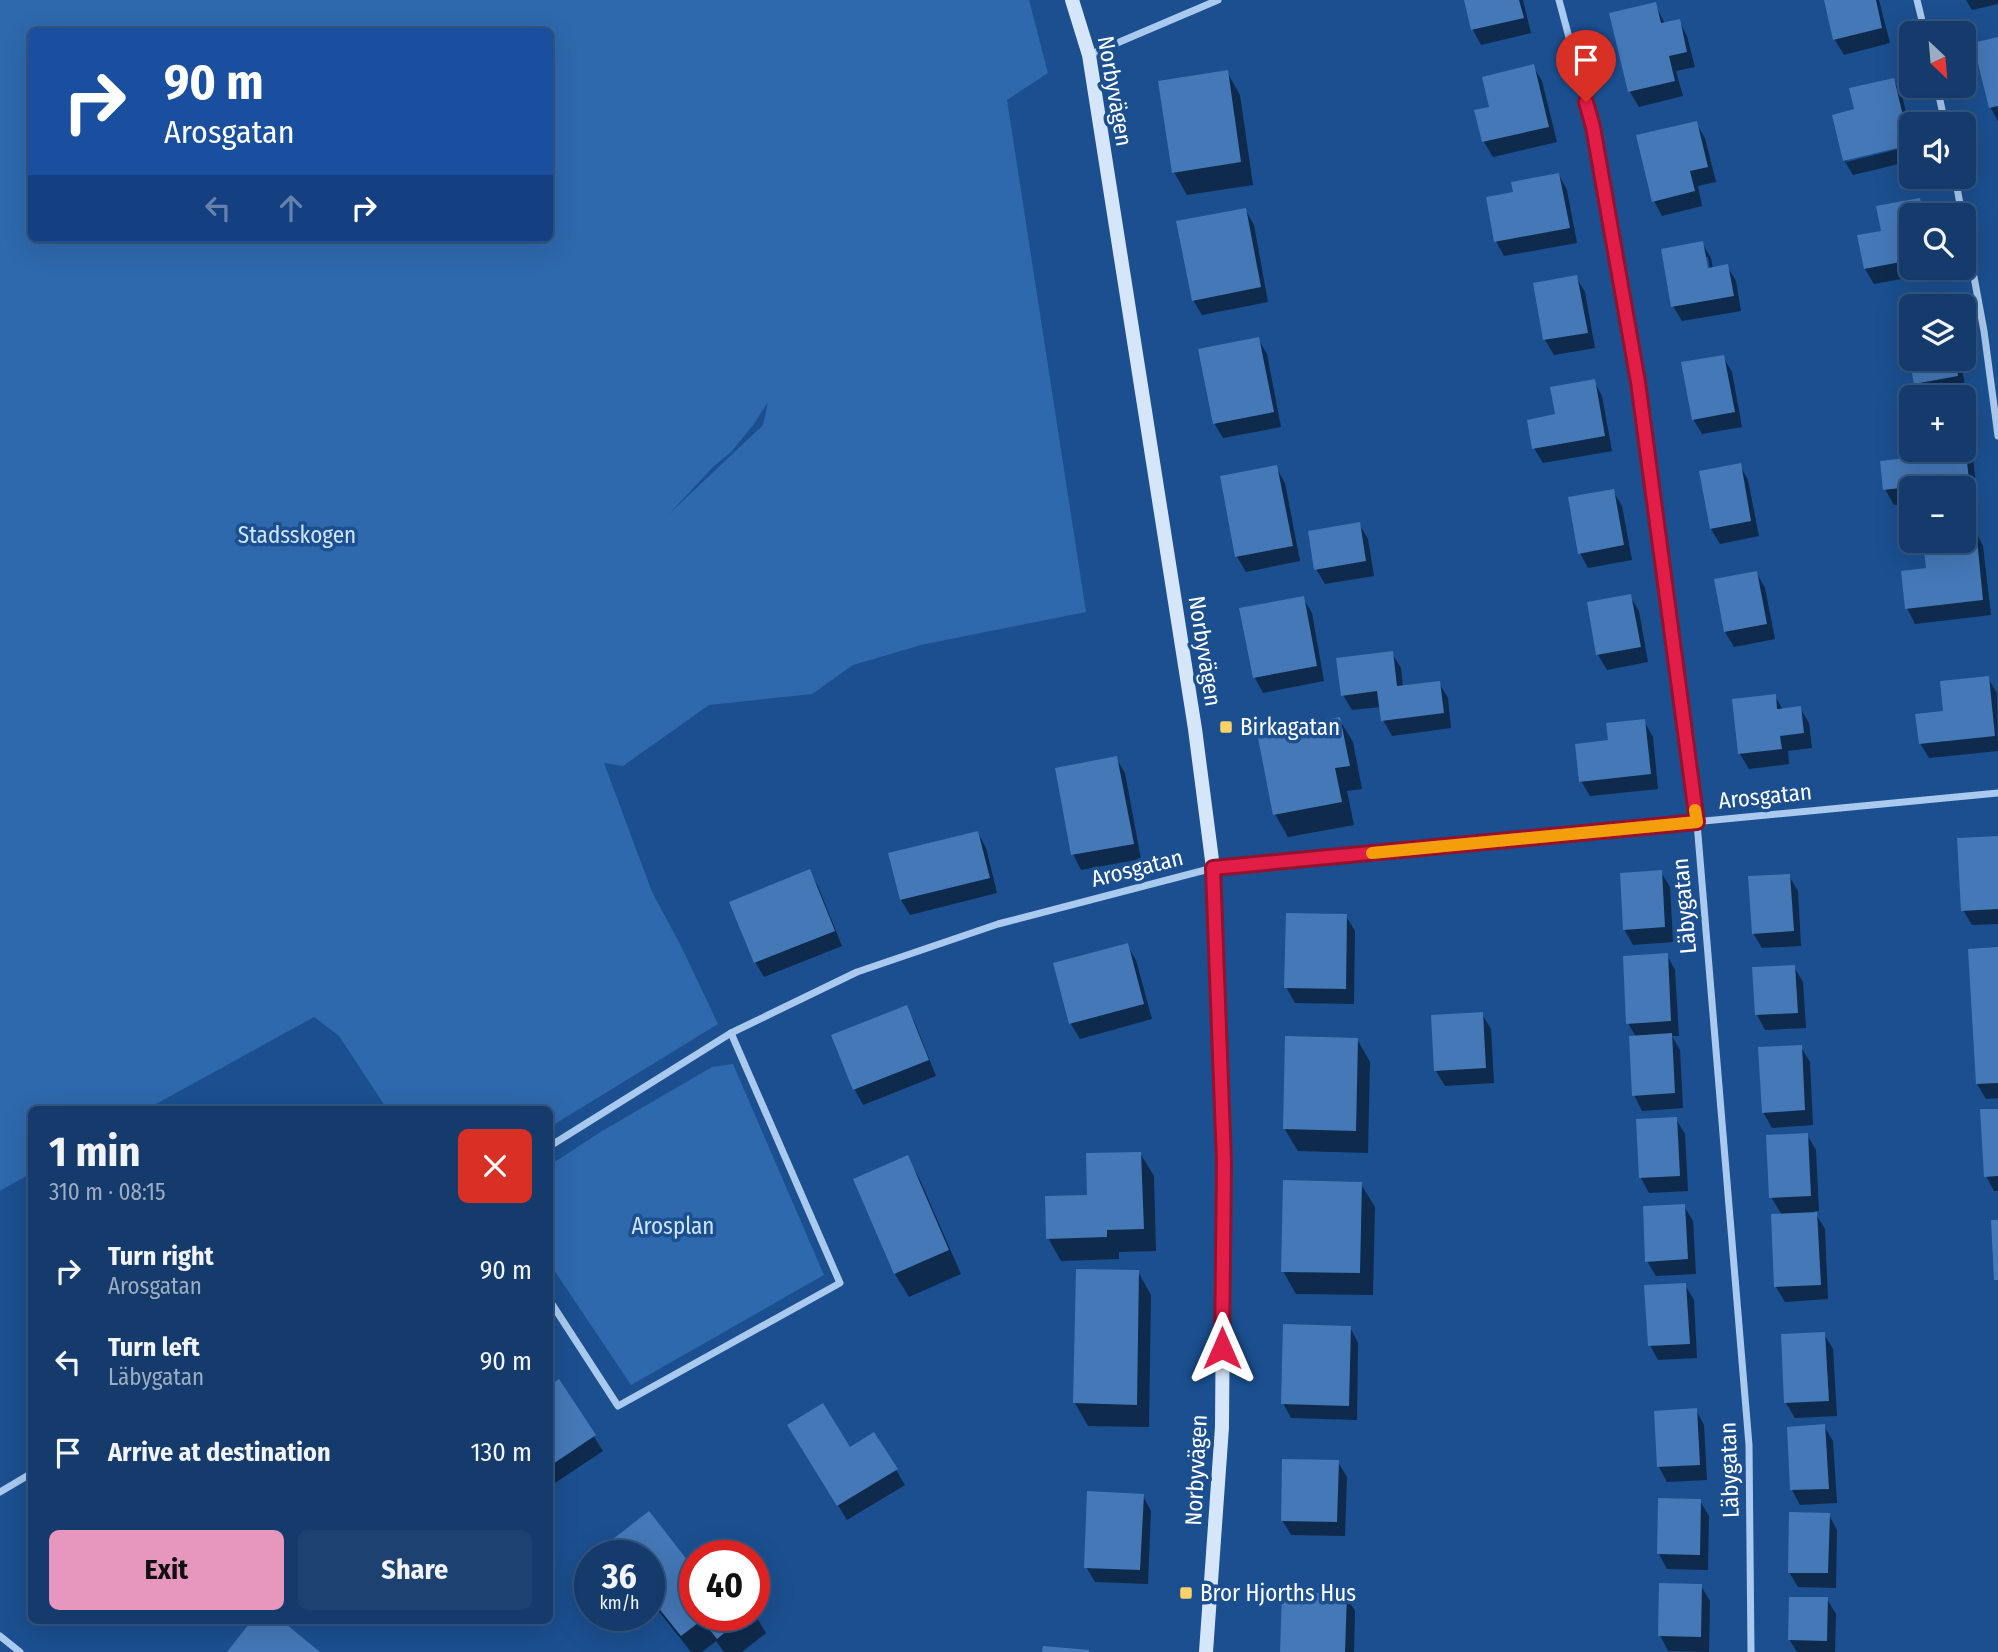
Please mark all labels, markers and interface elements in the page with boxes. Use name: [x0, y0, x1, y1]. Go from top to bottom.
north arrow: [1899, 21, 1976, 98]
map controls: [1899, 21, 1976, 553]
pin: [1556, 30, 1616, 102]
street label: Norbyvägen: [1092, 34, 1138, 148]
icon: arrive: [1567, 41, 1605, 79]
text: 90 m: [164, 53, 264, 112]
icon: right: [49, 56, 140, 147]
button: sound: [1899, 112, 1976, 189]
text: Arosgatan: [164, 113, 295, 151]
icon: left: [199, 189, 237, 227]
icon: ahead: [272, 189, 310, 227]
icon: right: [345, 189, 383, 227]
button: search: [1899, 203, 1976, 280]
button: layers: [1899, 294, 1976, 371]
button: +: [1899, 385, 1976, 462]
button: −: [1899, 476, 1976, 553]
park label: Stadsskogen: [238, 521, 356, 549]
street label: Norbyvägen: [1182, 594, 1228, 708]
place label: Birkagatan: [1240, 713, 1340, 741]
marker: Birkagatan: [1218, 719, 1234, 735]
street label: Arosgatan: [1717, 777, 1813, 815]
street label: Arosgatan: [1088, 843, 1186, 893]
street label: Läbygatan: [1666, 857, 1702, 955]
text: 1 min: [49, 1127, 140, 1177]
button: close: [458, 1129, 532, 1203]
text: 310 m · 08:15: [49, 1178, 166, 1206]
park label: Arosplan: [632, 1212, 714, 1240]
text: Turn right: [108, 1241, 214, 1272]
icon: right: [49, 1252, 87, 1290]
text: 90 m: [480, 1255, 532, 1286]
text: Arosgatan: [108, 1272, 202, 1300]
position arrow: [1185, 1311, 1259, 1385]
text: Turn left: [108, 1332, 200, 1363]
icon: left: [49, 1343, 87, 1381]
text: 90 m: [480, 1346, 532, 1377]
text: Läbygatan: [108, 1363, 204, 1391]
street label: Norbyvägen: [1179, 1414, 1213, 1526]
street label: Läbygatan: [1713, 1422, 1745, 1518]
icon: arrive: [49, 1434, 87, 1472]
text: Arrive at destination: [108, 1437, 331, 1468]
text: 130 m: [470, 1437, 532, 1468]
button: Exit: [49, 1530, 284, 1610]
button: Share: [298, 1530, 532, 1610]
speed limit sign: 40: [679, 1540, 770, 1631]
text: 36: [602, 1555, 637, 1597]
place label: Bror Hjorths Hus: [1200, 1579, 1356, 1607]
marker: Bror Hjorths Hus: [1178, 1585, 1194, 1601]
text: km/h: [599, 1592, 640, 1614]

